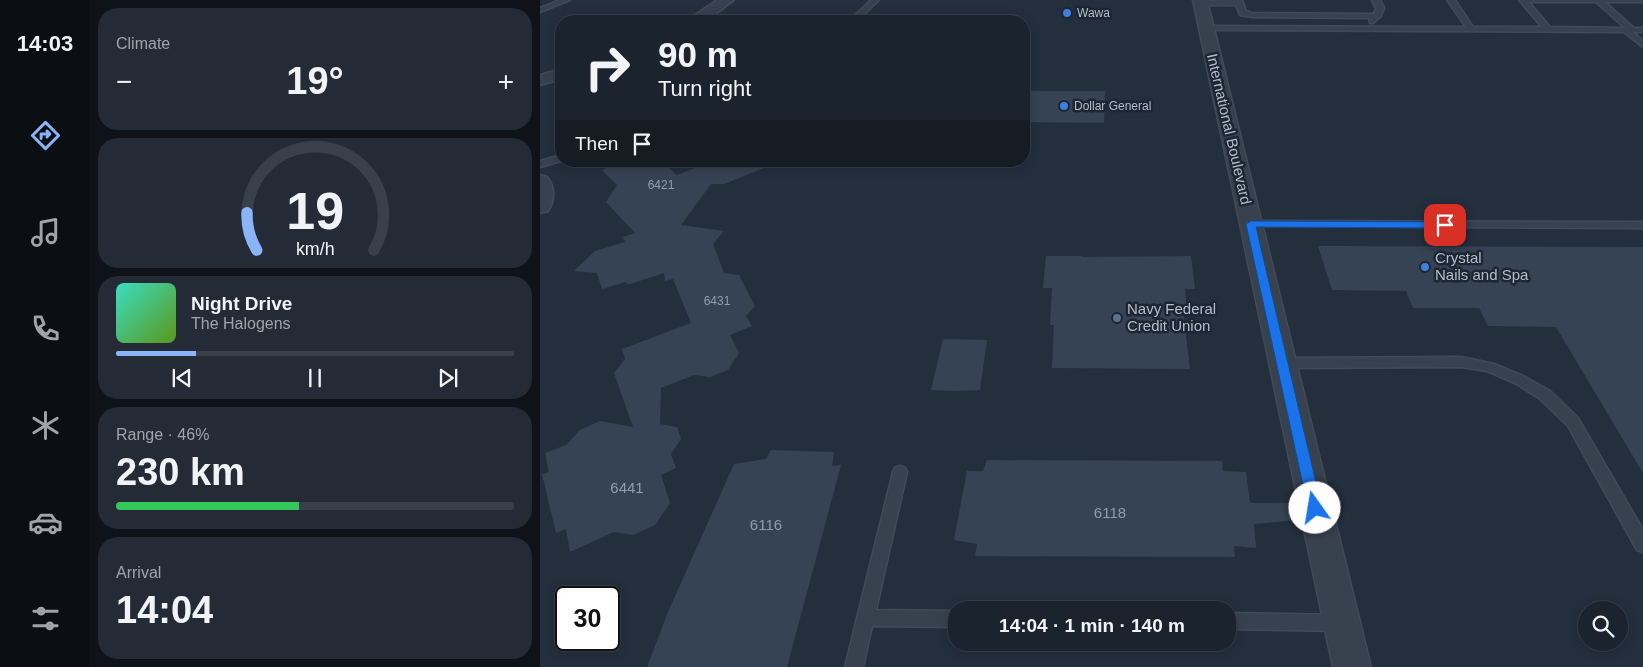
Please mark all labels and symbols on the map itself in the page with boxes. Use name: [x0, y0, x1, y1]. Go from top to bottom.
place label: Wawa: [1077, 6, 1110, 20]
marker: Wawa: [1061, 7, 1073, 19]
street label: International Boulevard: [1204, 52, 1255, 206]
place label: Dollar General: [1074, 99, 1151, 113]
marker: Dollar General: [1058, 100, 1070, 112]
house number: 6421: [648, 178, 675, 192]
pin: [1424, 204, 1466, 246]
place label: Crystal Nails and Spa: [1435, 249, 1529, 283]
marker: Crystal Nails and Spa: [1419, 261, 1431, 273]
house number: 6431: [704, 294, 731, 308]
place label: Navy Federal Credit Union: [1127, 300, 1216, 334]
marker: Navy Federal Credit Union: [1111, 312, 1123, 324]
house number: 6441: [610, 479, 644, 496]
position arrow: [1288, 481, 1340, 533]
house number: 6118: [1094, 504, 1126, 521]
house number: 6116: [750, 516, 782, 533]
speed limit sign: 30: [555, 586, 620, 651]

